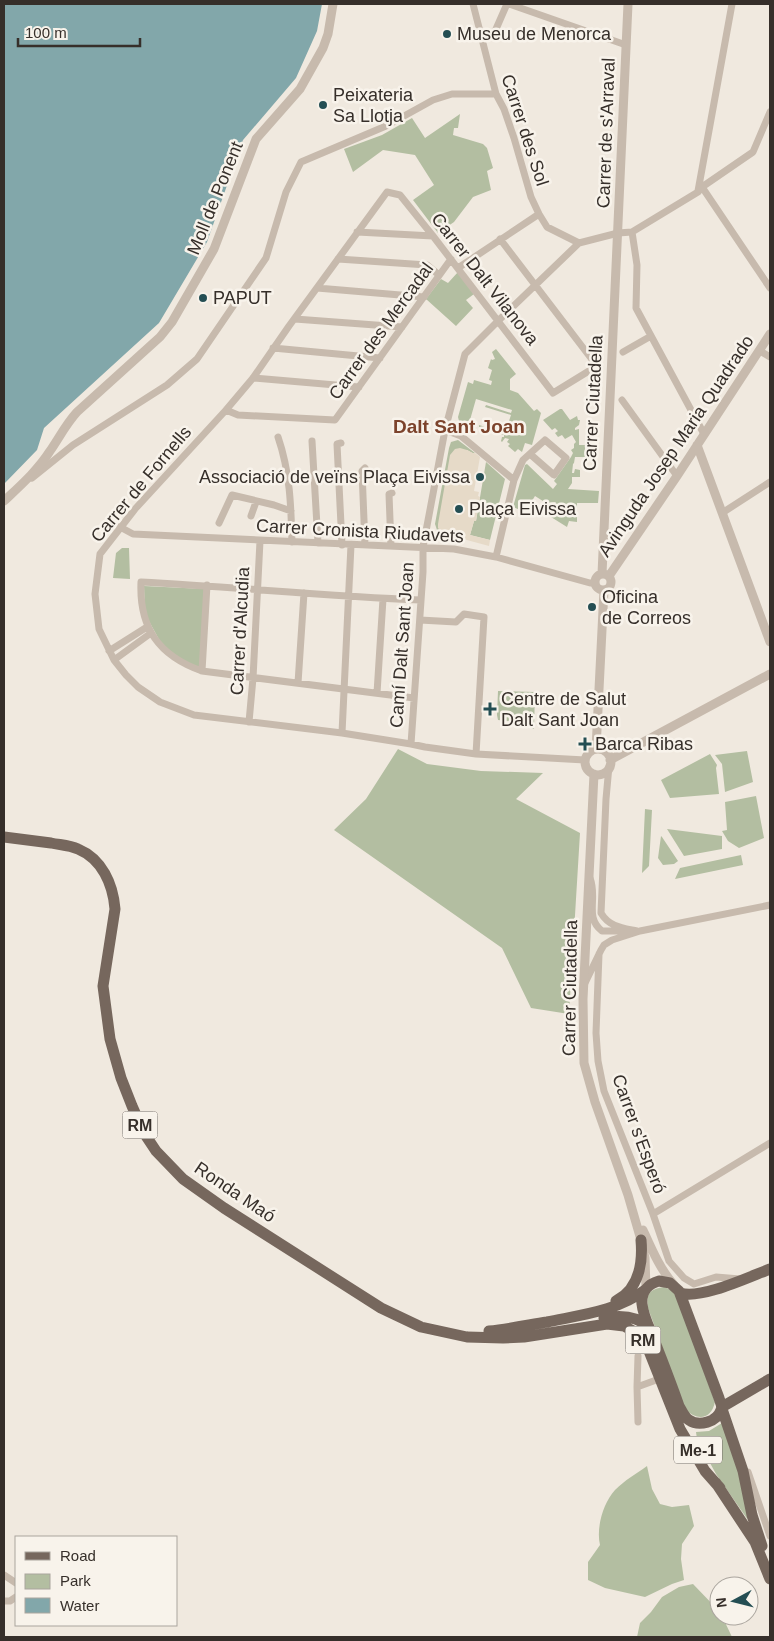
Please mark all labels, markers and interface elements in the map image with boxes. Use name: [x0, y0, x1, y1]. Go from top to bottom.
scale bar: [18, 15, 140, 47]
text: 100 m: [25, 24, 67, 41]
place label: Museu de Menorca: [457, 24, 612, 44]
marker: Museu de Menorca: [441, 28, 453, 40]
street label: Carrer de s'Arraval: [593, 57, 619, 209]
street label: Carrer des Sol: [498, 72, 552, 188]
place label: Peixateria Sa Llotja: [333, 85, 414, 126]
marker: Peixateria Sa Llotja: [317, 99, 329, 111]
street label: Moll de Ponent: [183, 139, 247, 257]
street label: Carrer Dalt Vilanova: [427, 209, 543, 350]
street label: Carrer des Mercadal: [325, 259, 437, 403]
place label: PAPUT: [213, 288, 272, 308]
marker: PAPUT: [197, 292, 209, 304]
street label: Avinguda Josep Maria Quadrado: [594, 331, 758, 561]
street label: Carrer Ciutadella: [579, 334, 607, 471]
district label: Dalt Sant Joan: [393, 416, 525, 437]
street label: Carrer de Fornells: [87, 422, 195, 546]
place label: Associació de veïns Plaça Eivissa: [199, 467, 471, 487]
marker: Associació de veïns Plaça Eivissa: [474, 471, 486, 483]
place label: Plaça Eivissa: [469, 499, 577, 519]
marker: Plaça Eivissa: [453, 503, 465, 515]
street label: Carrer Cronista Riudavets: [256, 516, 464, 546]
street label: Camí Dalt Sant Joan: [386, 561, 418, 729]
street label: Carrer d'Alcudia: [227, 565, 253, 696]
place label: Oficina de Correos: [602, 587, 691, 628]
marker: Oficina de Correos: [586, 601, 598, 613]
place label: Centre de Salut Dalt Sant Joan: [501, 689, 626, 730]
marker: Centre de Salut Dalt Sant Joan: [483, 702, 497, 716]
place label: Barca Ribas: [595, 734, 693, 754]
marker: Barca Ribas: [579, 738, 591, 750]
street label: Carrer Ciutadella: [559, 919, 581, 1056]
street label: Carrer s'Esperó: [608, 1072, 670, 1196]
road number: RM: [122, 1112, 158, 1138]
street label: Ronda Maó: [191, 1158, 279, 1226]
road number: RM: [626, 1326, 660, 1354]
road number: Me-1: [674, 1436, 722, 1464]
legend: [15, 1536, 178, 1626]
text: Road: [60, 1547, 96, 1564]
text: Park: [60, 1572, 91, 1589]
north arrow: [709, 1576, 759, 1626]
text: Water: [60, 1597, 99, 1614]
text: N: [713, 1597, 730, 1609]

